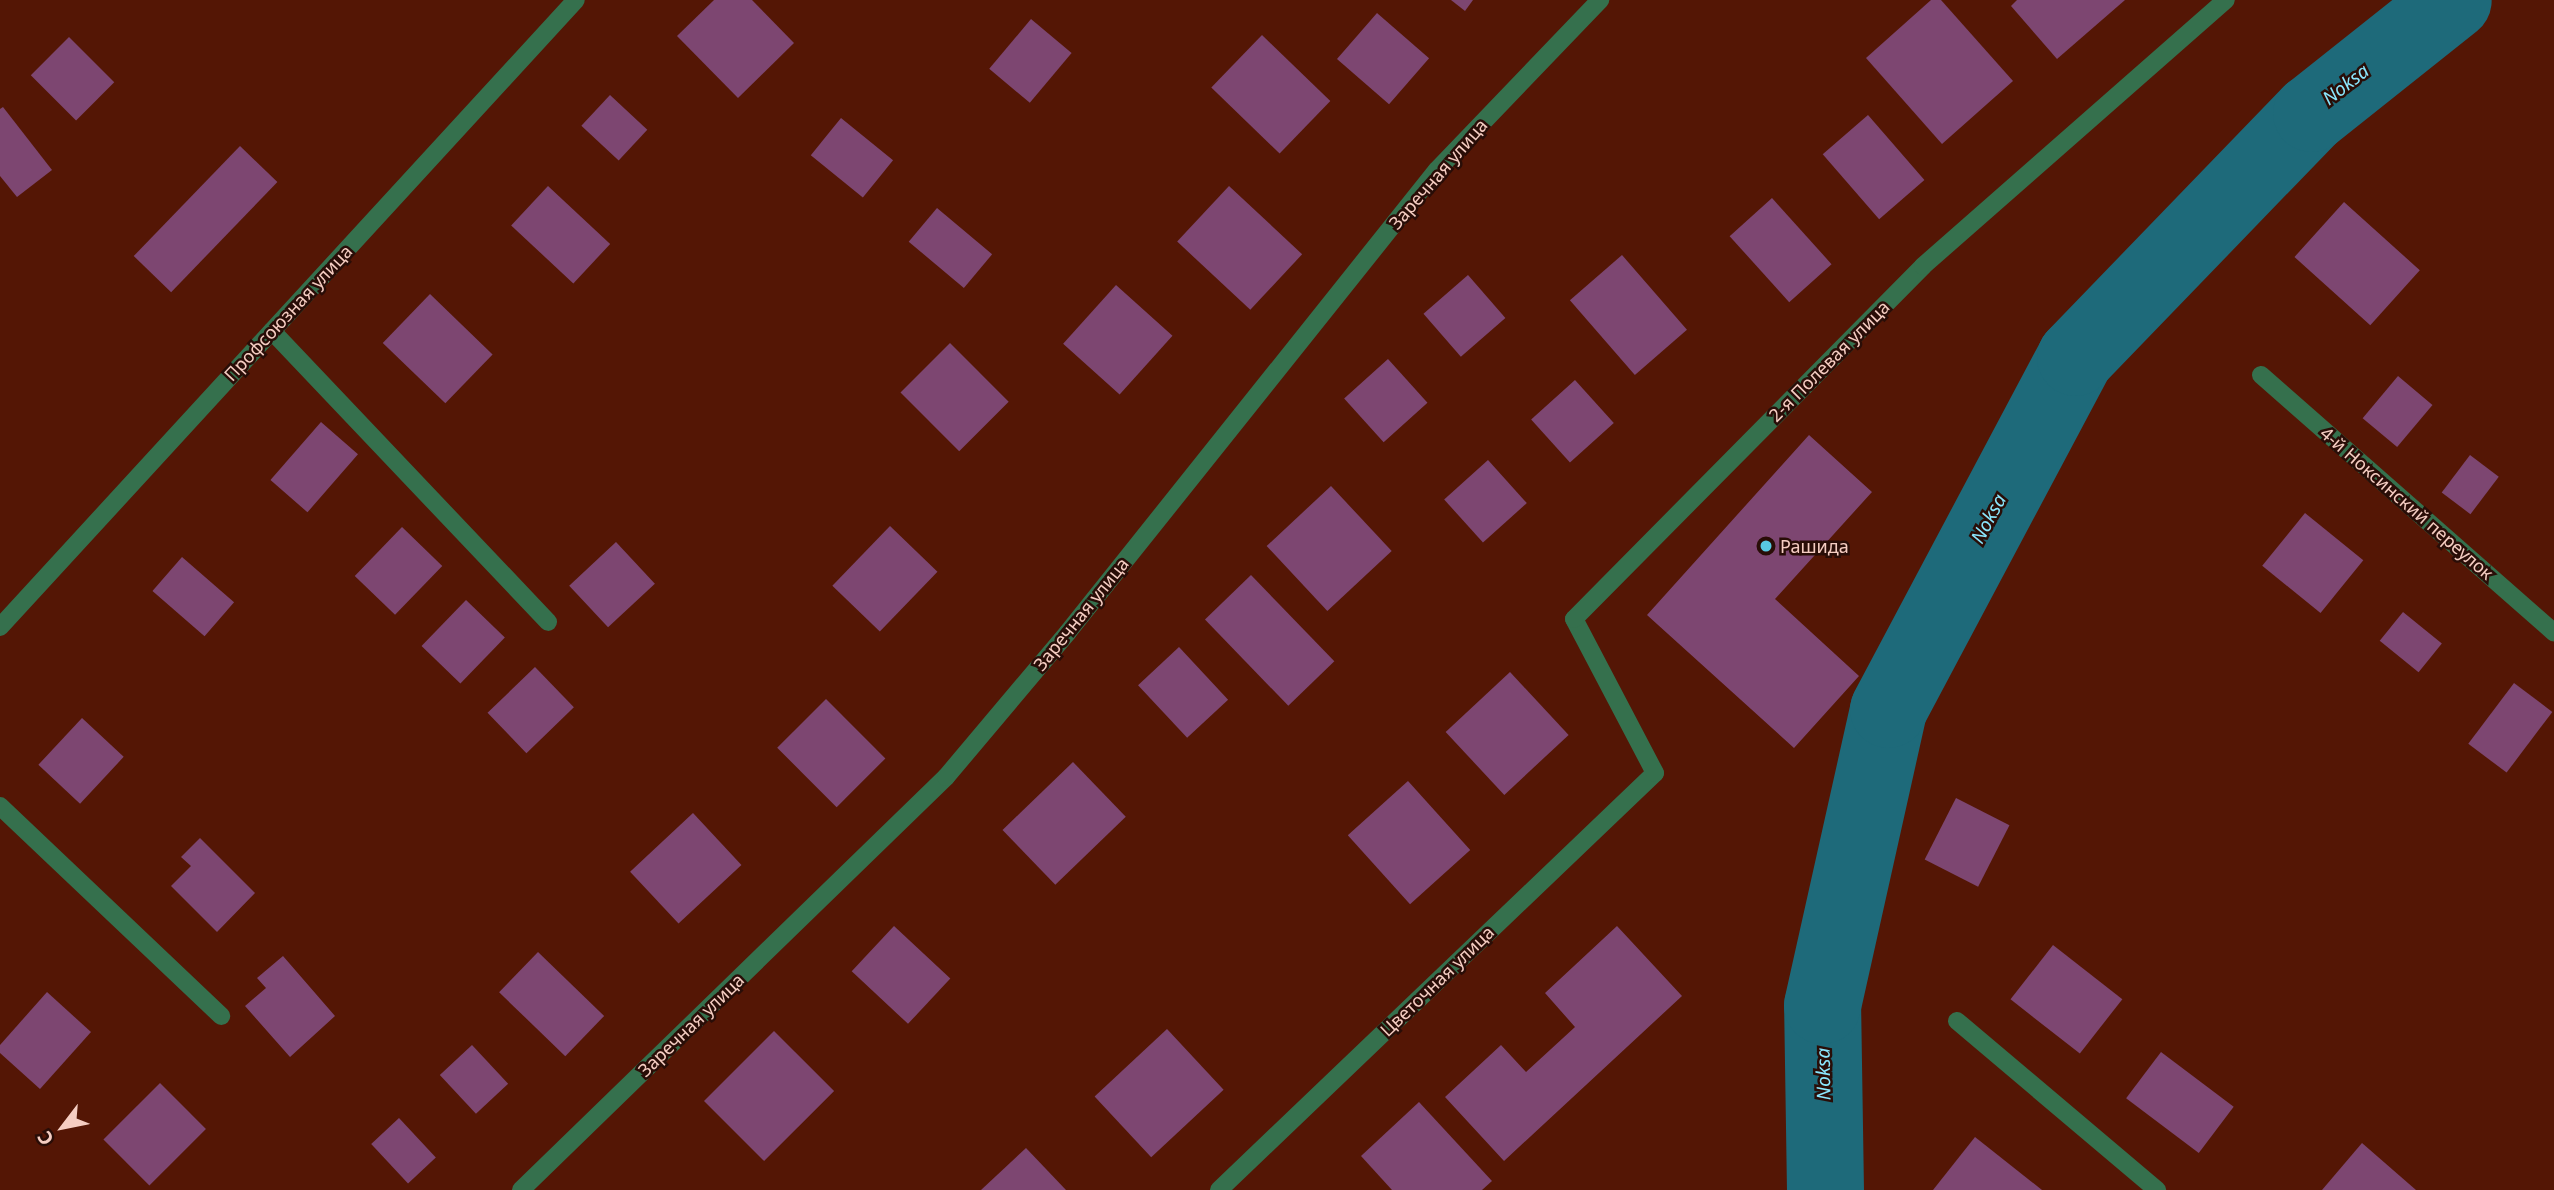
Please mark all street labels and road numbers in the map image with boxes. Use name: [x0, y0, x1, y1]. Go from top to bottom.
street label: Заречная улица: [1384, 115, 1492, 233]
street label: Профсоюзная улица: [219, 241, 357, 385]
street label: 2-я Полевая улица: [1764, 296, 1894, 426]
street label: 4-й Ноксинский переулок: [2316, 422, 2498, 584]
street label: Заречная улица: [1029, 553, 1133, 675]
street label: Цветочная улица: [1376, 921, 1498, 1041]
street label: Заречная улица: [634, 969, 748, 1081]

